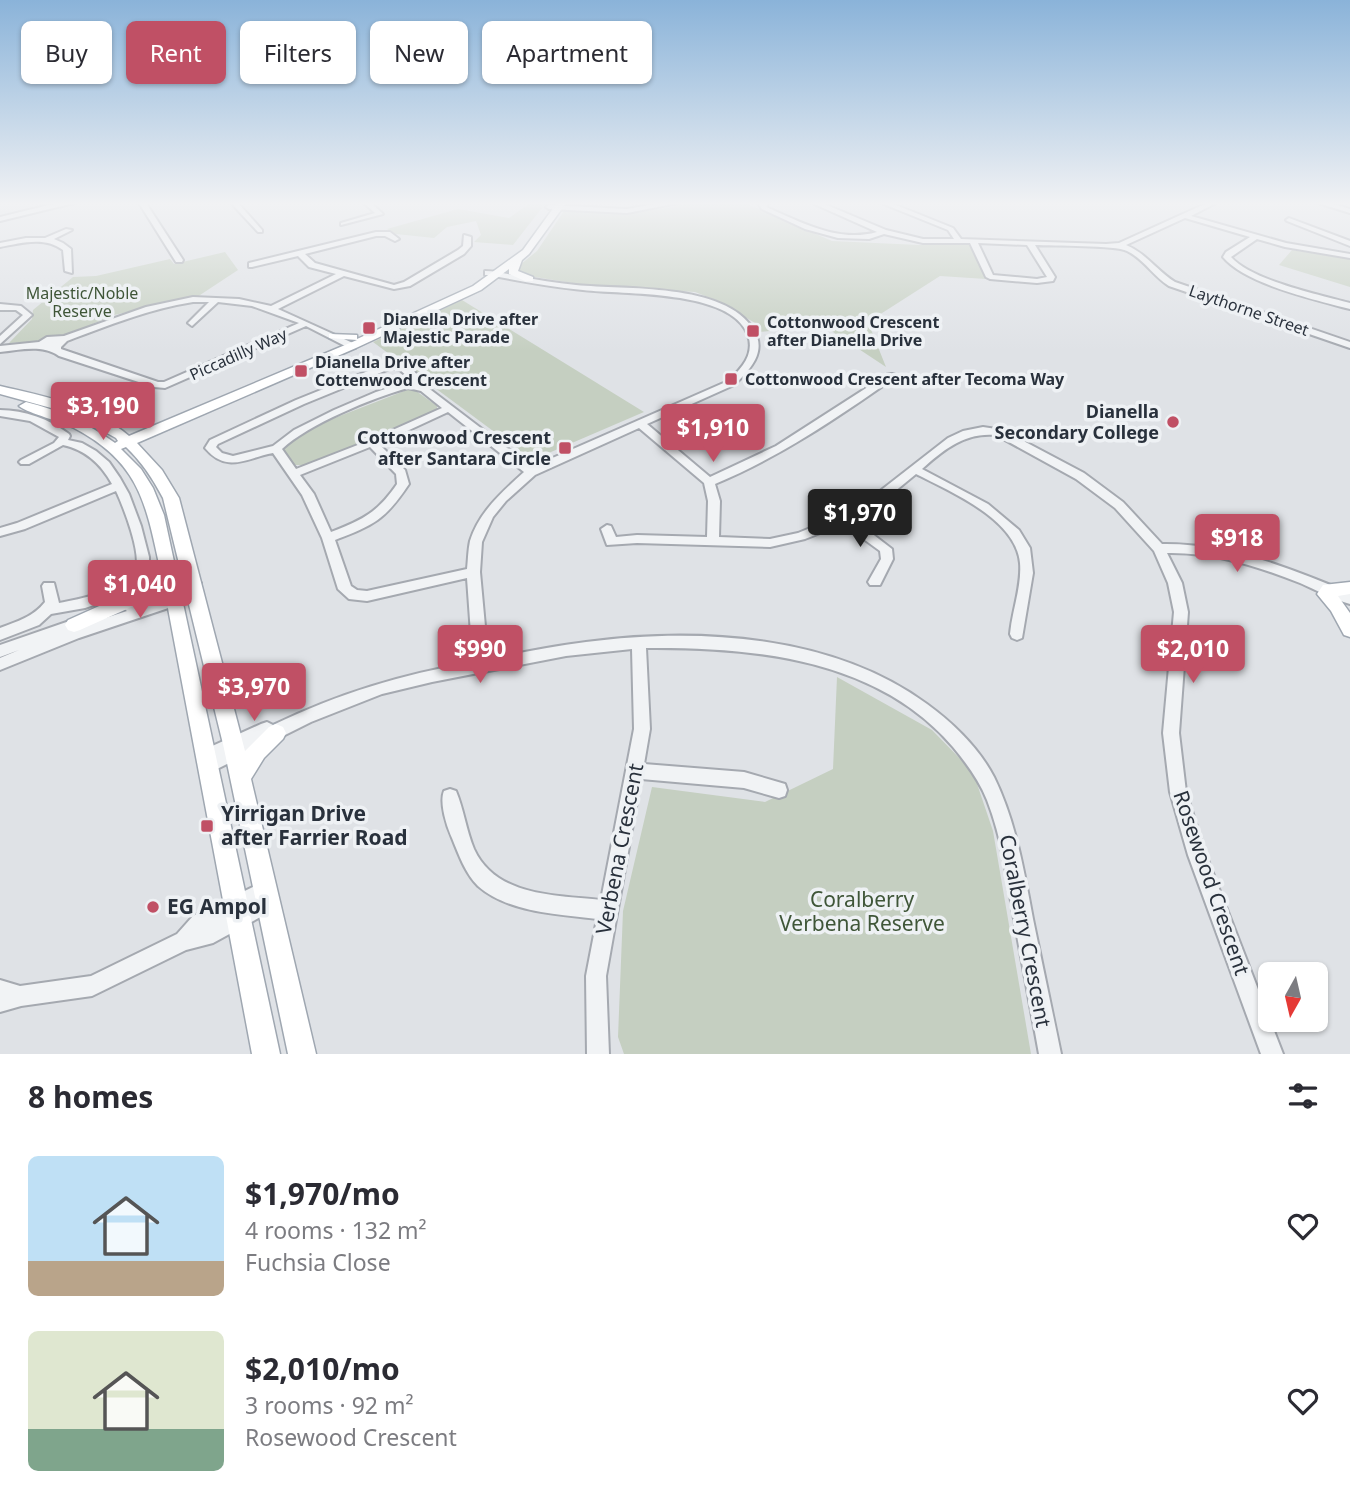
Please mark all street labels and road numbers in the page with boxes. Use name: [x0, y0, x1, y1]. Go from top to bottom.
street label: Laythorne Street: [1186, 279, 1312, 341]
street label: Piccadilly Way: [186, 322, 291, 385]
street label: Verbena Crescent: [589, 761, 649, 937]
street label: Rosewood Crescent: [1167, 787, 1257, 979]
street label: Coralberry Crescent: [994, 832, 1058, 1030]

